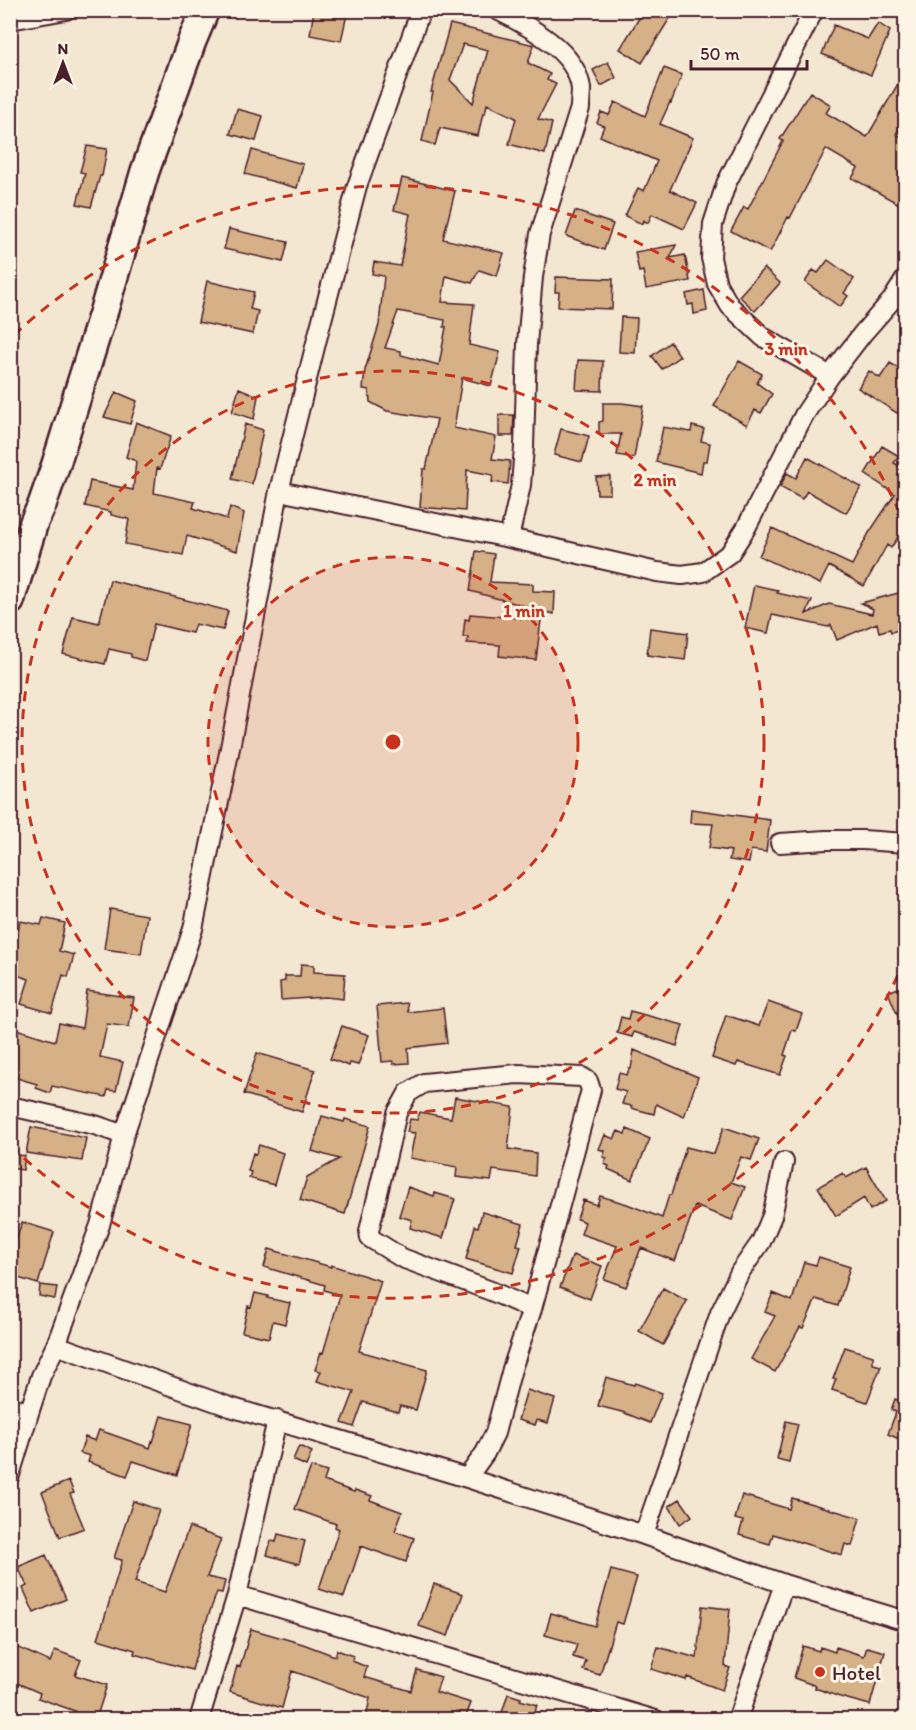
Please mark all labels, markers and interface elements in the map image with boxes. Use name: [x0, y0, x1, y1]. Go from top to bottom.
north arrow: [33, 33, 93, 93]
scale bar: [691, 33, 806, 71]
text: N: [58, 39, 68, 58]
text: 50 m: [700, 43, 740, 65]
text: 3 min: [764, 338, 808, 360]
text: 2 min: [634, 469, 677, 491]
text: 1 min: [503, 600, 545, 622]
centre of rings: [383, 732, 403, 752]
place label: Hotel: [832, 1660, 881, 1685]
marker: Hotel: [813, 1665, 827, 1679]

